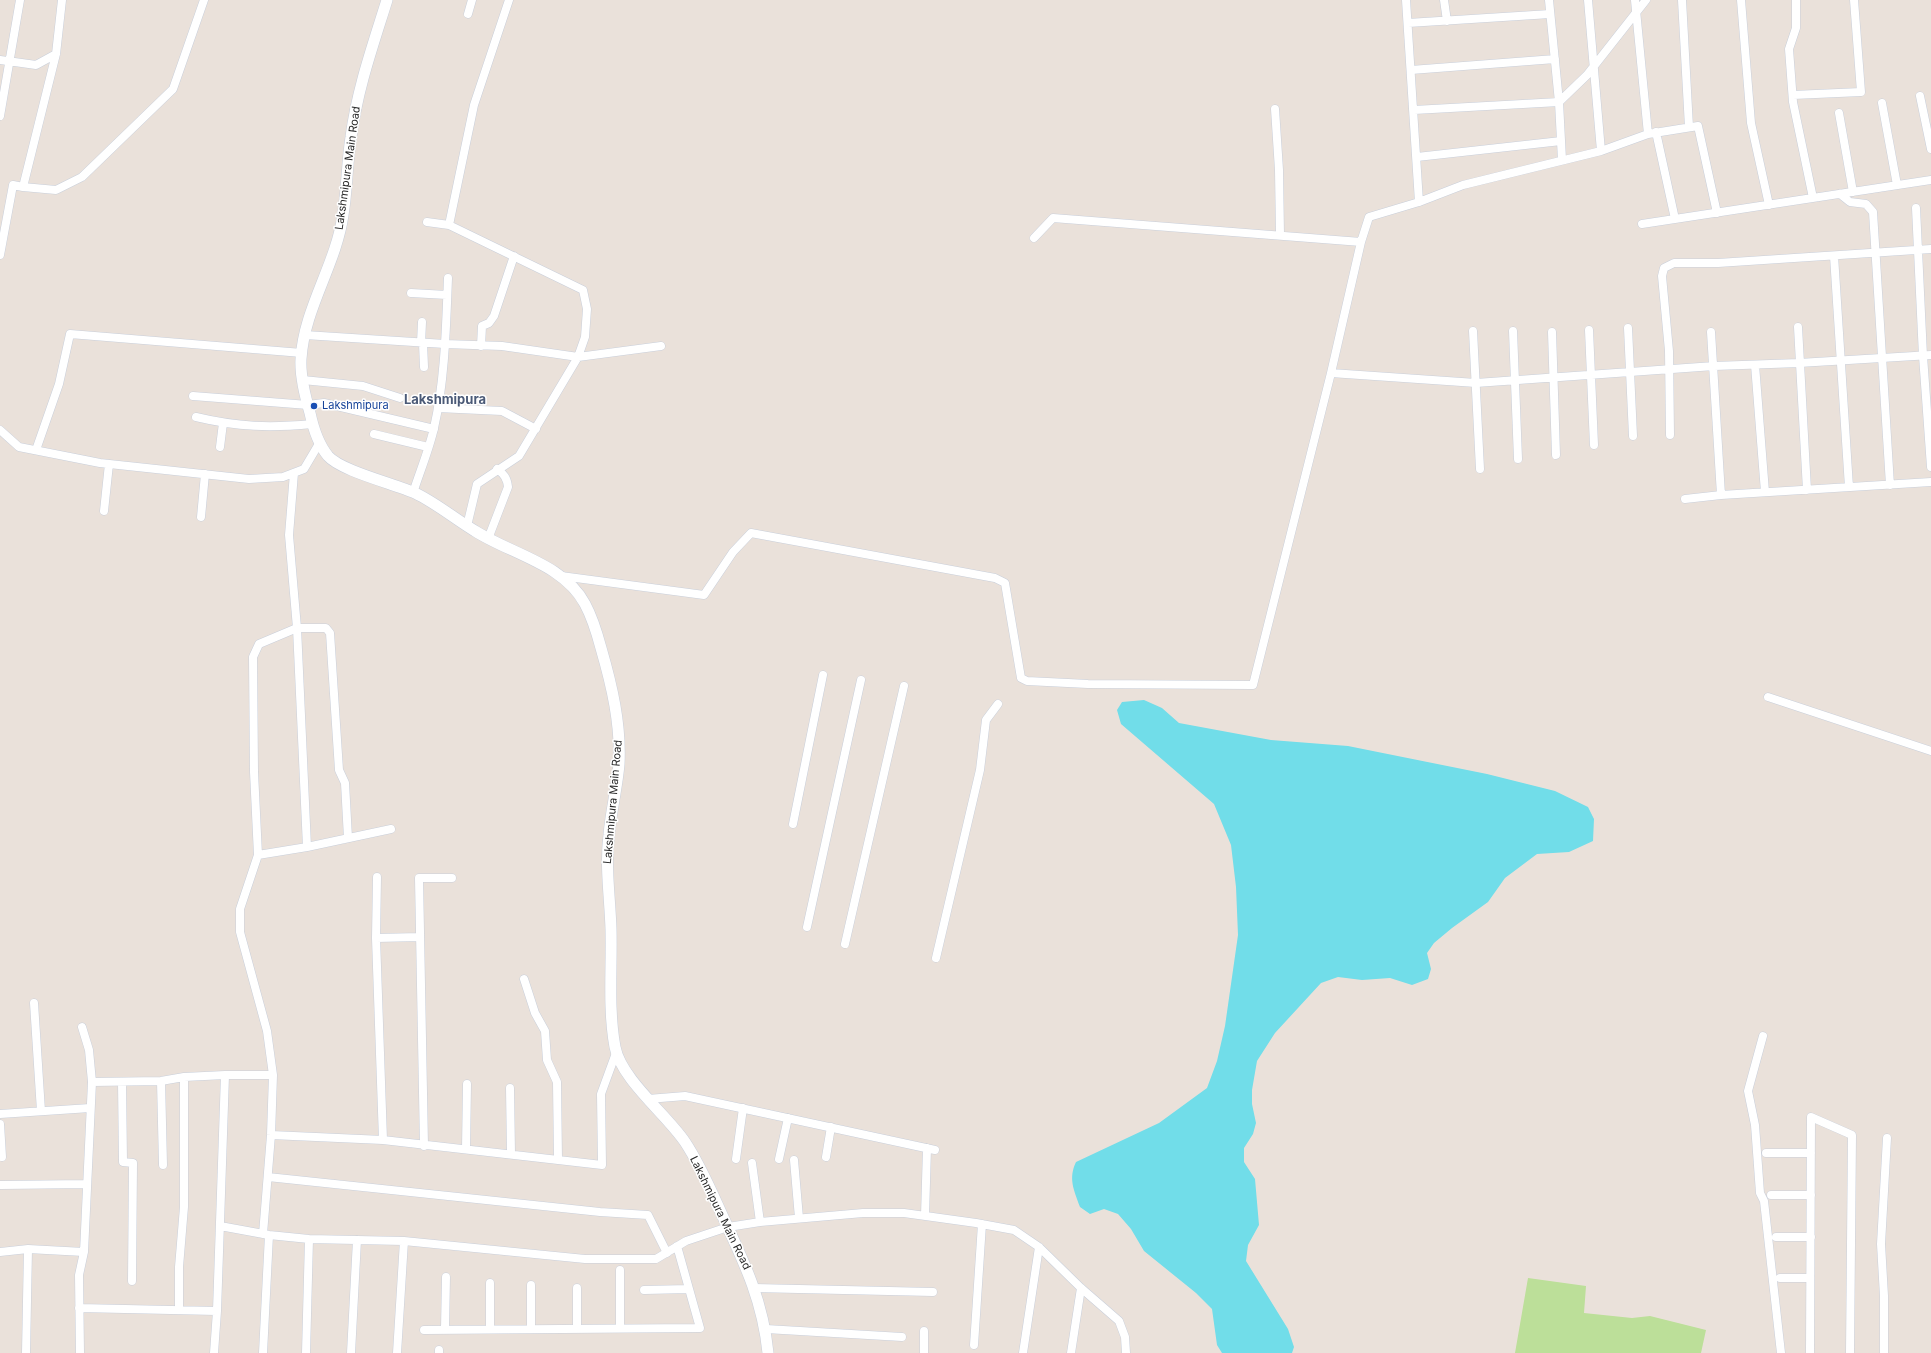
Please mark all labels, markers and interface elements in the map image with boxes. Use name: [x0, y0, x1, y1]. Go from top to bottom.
street label: Lakshmipura Main Road: [333, 105, 363, 231]
district label: Lakshmipura: [404, 392, 486, 408]
place label: Lakshmipura: [322, 399, 389, 413]
marker: Lakshmipura: [309, 401, 319, 411]
street label: Lakshmipura Main Road: [601, 739, 625, 865]
street label: Lakshmipura Main Road: [687, 1154, 753, 1272]

